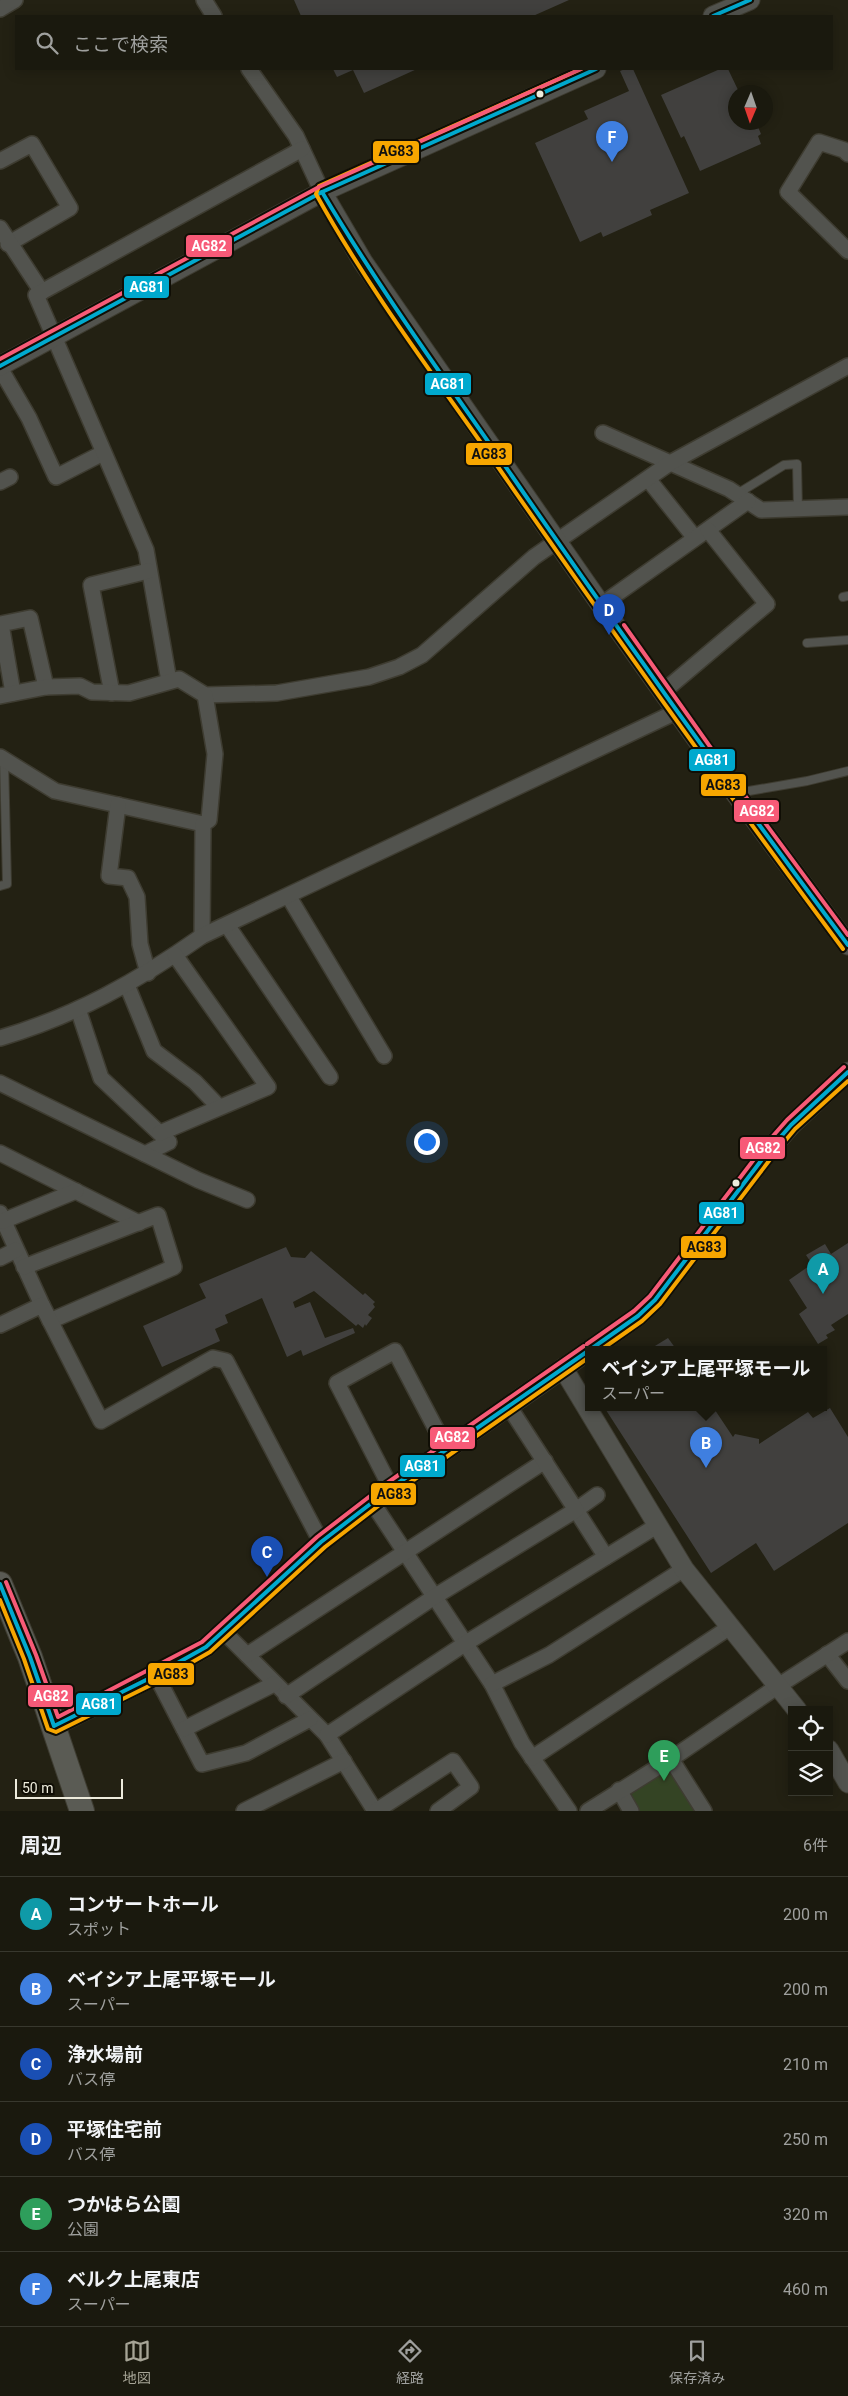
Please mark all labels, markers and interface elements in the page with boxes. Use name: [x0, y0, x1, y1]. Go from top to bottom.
search box: [15, 15, 833, 70]
icon: search: [33, 29, 61, 57]
text: ここで検索: [73, 33, 168, 56]
north arrow: [728, 85, 773, 130]
unlabelled marker: [535, 89, 545, 99]
pin: F: [596, 121, 628, 162]
line badge: AG83: [372, 140, 420, 164]
text: AG83: [379, 143, 413, 159]
line badge: AG82: [185, 234, 233, 258]
text: AG82: [192, 238, 226, 254]
line badge: AG81: [123, 275, 170, 299]
text: AG81: [130, 279, 164, 295]
line badge: AG81: [424, 372, 472, 396]
text: AG81: [431, 376, 465, 392]
line badge: AG83: [465, 442, 513, 466]
text: AG83: [472, 446, 506, 462]
pin: D: [593, 594, 625, 635]
line badge: AG81: [688, 748, 736, 772]
text: AG81: [695, 752, 729, 768]
line badge: AG83: [700, 773, 747, 797]
text: AG83: [706, 777, 740, 793]
line badge: AG82: [733, 799, 780, 823]
text: AG82: [740, 803, 774, 819]
your location: [414, 1129, 440, 1155]
line badge: AG82: [739, 1136, 786, 1160]
text: AG82: [746, 1140, 780, 1156]
unlabelled marker: [731, 1178, 741, 1188]
line badge: AG81: [698, 1201, 745, 1225]
text: AG81: [704, 1205, 738, 1221]
line badge: AG83: [680, 1235, 727, 1259]
text: AG83: [687, 1239, 721, 1255]
pin: A: [807, 1253, 839, 1294]
popup: [585, 1346, 827, 1411]
text: ベイシア上尾平塚モール: [601, 1357, 811, 1380]
text: スーパー: [601, 1384, 665, 1403]
line badge: AG82: [429, 1426, 476, 1450]
pin: B: [690, 1427, 722, 1468]
text: AG82: [435, 1429, 469, 1445]
line badge: AG81: [399, 1454, 446, 1478]
text: AG81: [405, 1458, 439, 1474]
line badge: AG83: [370, 1482, 417, 1506]
text: AG83: [377, 1486, 411, 1502]
pin: C: [251, 1536, 283, 1577]
line badge: AG83: [147, 1662, 195, 1686]
text: AG83: [154, 1666, 188, 1682]
line badge: AG82: [27, 1684, 74, 1708]
text: AG82: [34, 1688, 68, 1704]
line badge: AG81: [75, 1692, 122, 1716]
text: AG81: [82, 1696, 116, 1712]
map controls: [788, 1706, 833, 1796]
button: locate: [788, 1706, 833, 1751]
pin: E: [648, 1740, 680, 1781]
button: layers: [788, 1751, 833, 1796]
scale bar: [15, 1776, 122, 1799]
text: 50 m: [22, 1780, 54, 1796]
text: 周辺: [20, 1834, 62, 1858]
text: 6件: [803, 1836, 828, 1855]
text: コンサートホール: [67, 1893, 219, 1916]
text: A: [31, 1905, 41, 1924]
text: 200 m: [783, 1905, 828, 1924]
text: スポット: [67, 1920, 131, 1939]
text: ベイシア上尾平塚モール: [67, 1968, 276, 1991]
text: B: [31, 1980, 41, 1999]
text: 200 m: [783, 1980, 828, 1999]
text: スーパー: [67, 1995, 131, 2014]
text: 浄水場前: [67, 2043, 143, 2066]
text: C: [31, 2055, 41, 2074]
text: 210 m: [783, 2055, 828, 2074]
text: バス停: [67, 2070, 115, 2089]
text: 平塚住宅前: [67, 2118, 162, 2141]
text: D: [31, 2130, 41, 2149]
text: 250 m: [783, 2130, 828, 2149]
text: バス停: [67, 2145, 115, 2164]
text: つかはら公園: [67, 2193, 180, 2216]
text: E: [32, 2205, 41, 2224]
text: 320 m: [783, 2205, 828, 2224]
text: 公園: [67, 2220, 99, 2239]
text: ベルク上尾東店: [67, 2268, 200, 2291]
text: F: [32, 2280, 40, 2299]
text: 460 m: [783, 2280, 828, 2299]
text: スーパー: [67, 2295, 131, 2314]
tab: 地図: [123, 2337, 151, 2387]
tab: 経路: [396, 2337, 424, 2387]
tab: 保存済み: [669, 2337, 725, 2387]

